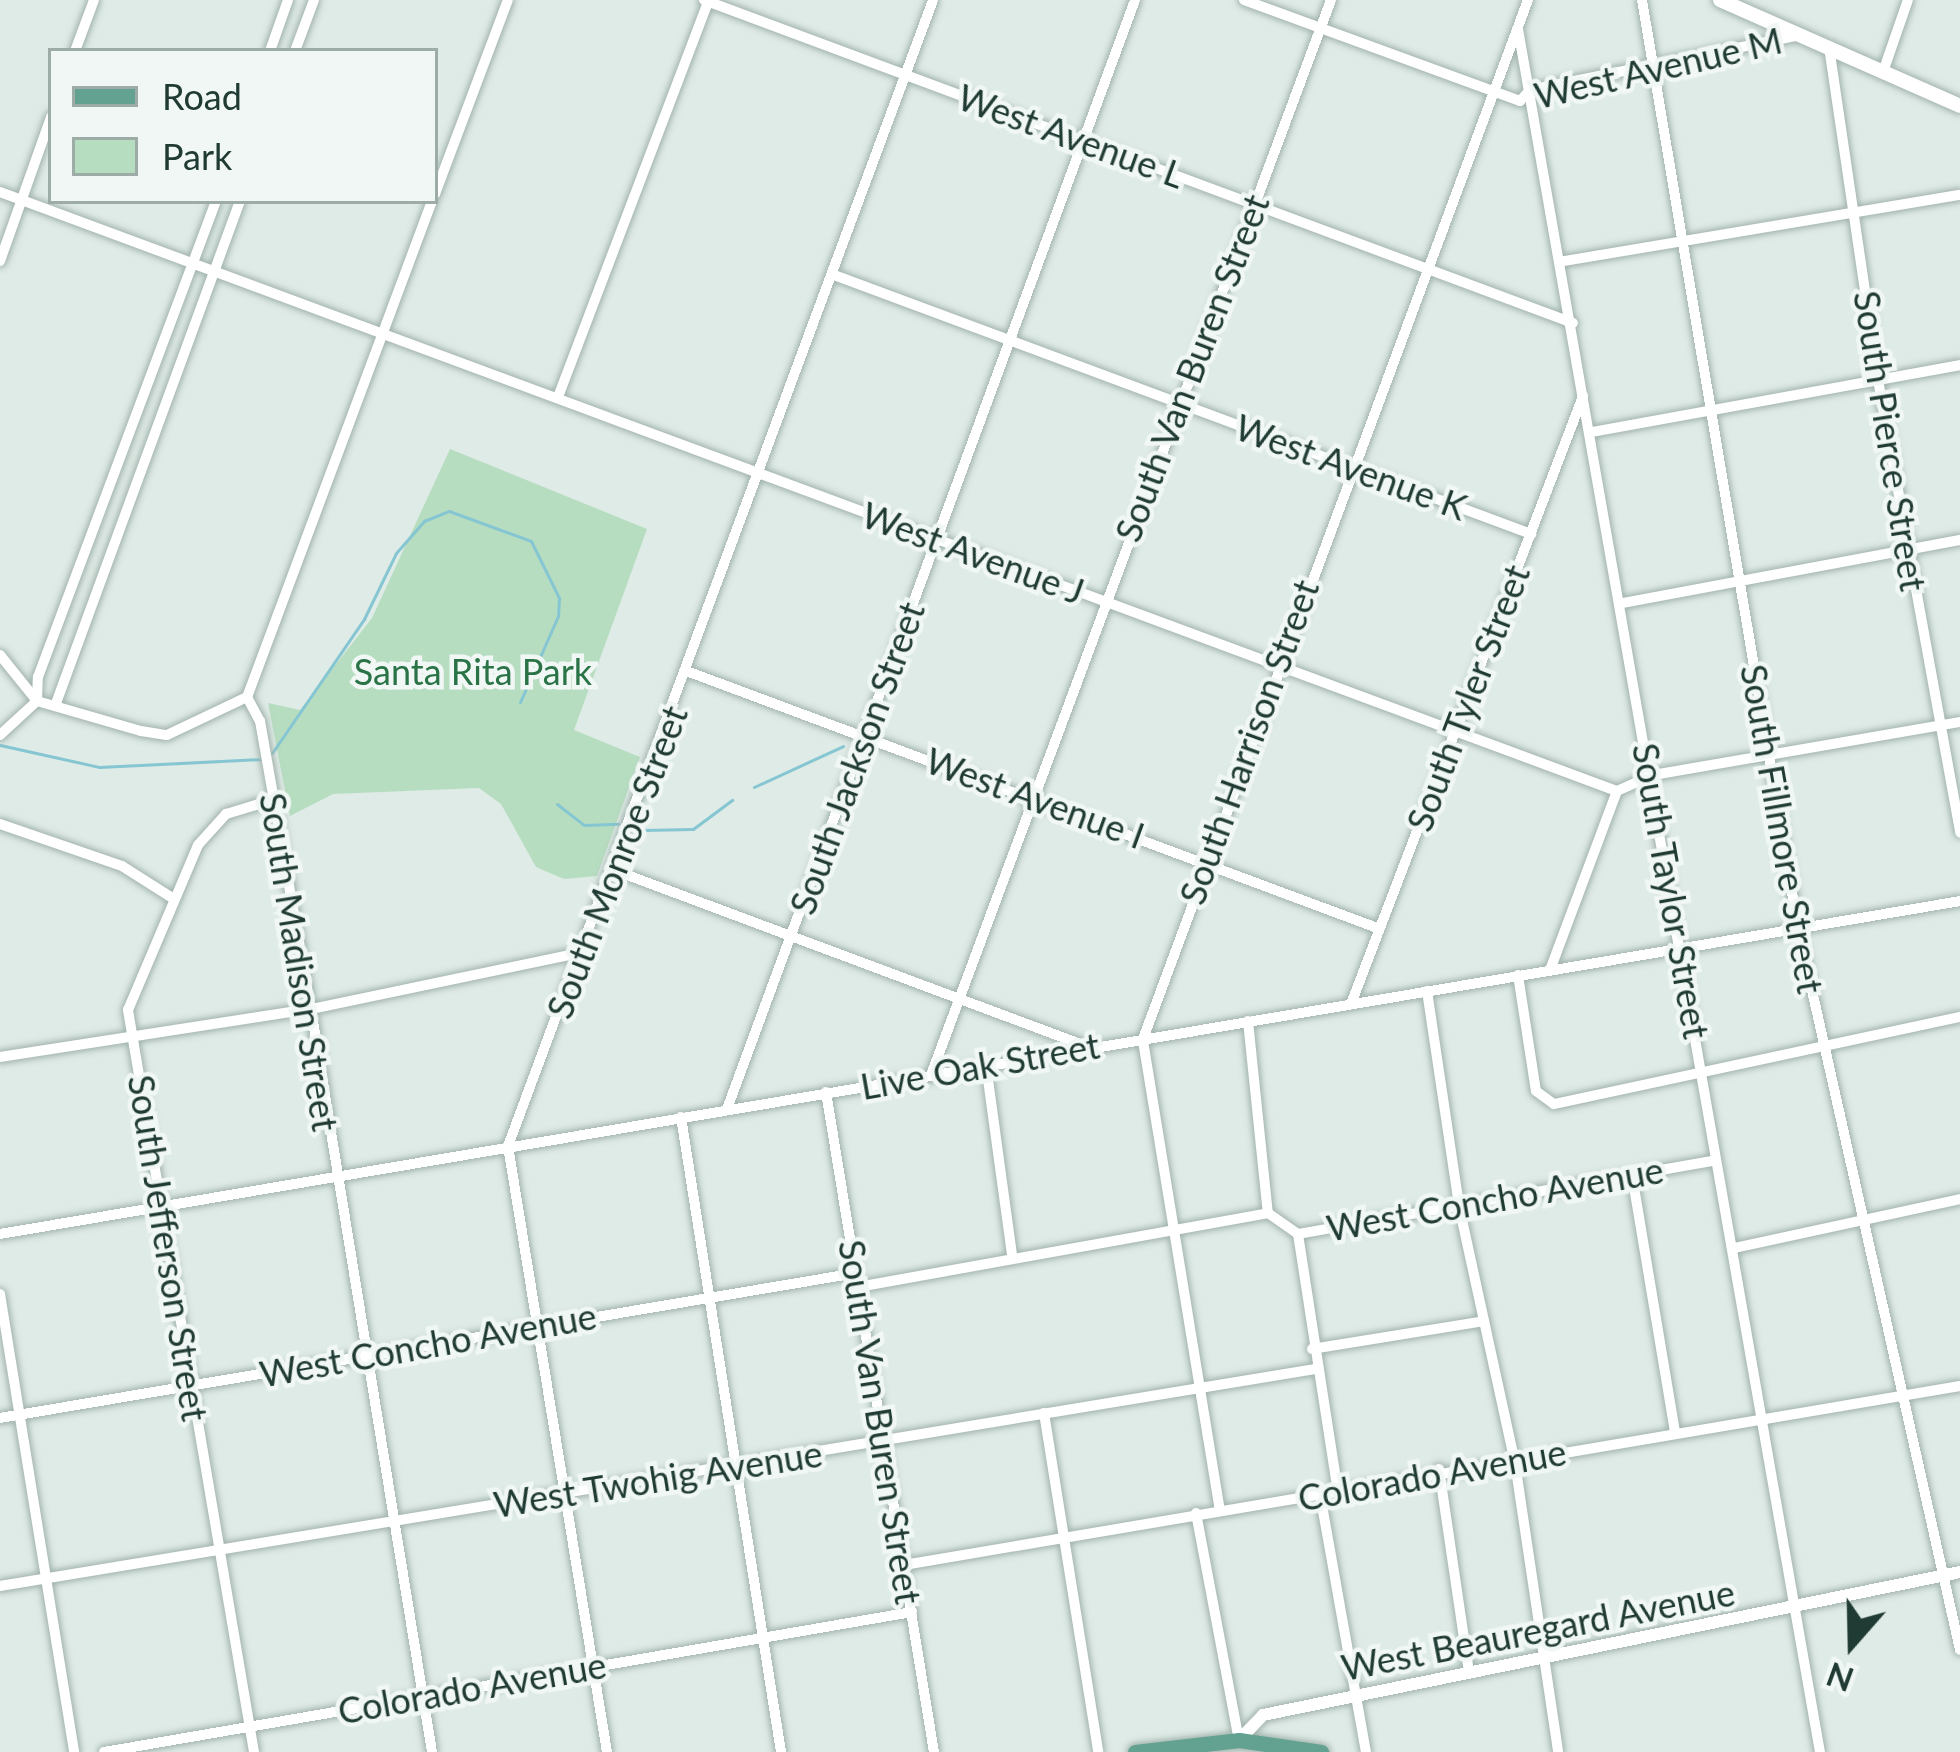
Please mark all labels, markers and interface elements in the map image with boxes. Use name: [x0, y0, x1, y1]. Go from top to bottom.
street label: West Avenue M: [1530, 18, 1786, 118]
legend: [48, 48, 438, 204]
text: Road: [162, 74, 242, 118]
street label: West Avenue L: [951, 75, 1191, 197]
text: Park: [162, 134, 232, 178]
street label: South Van Buren Street: [1106, 188, 1278, 548]
street label: South Pierce Street: [1845, 288, 1935, 594]
street label: West Avenue K: [1229, 405, 1473, 529]
street label: West Avenue J: [855, 492, 1091, 614]
street label: South Tyler Street: [1397, 558, 1539, 838]
street label: South Harrison Street: [1170, 574, 1328, 910]
street label: South Jackson Street: [780, 596, 934, 920]
park label: Santa Rita Park: [354, 650, 592, 694]
street label: South Fillmore Street: [1732, 661, 1832, 997]
street label: South Monroe Street: [537, 700, 697, 1024]
street label: West Avenue I: [919, 738, 1151, 858]
street label: South Taylor Street: [1624, 739, 1718, 1043]
street label: South Madison Street: [251, 790, 347, 1134]
street label: Live Oak Street: [857, 1024, 1103, 1108]
street label: South Jefferson Street: [119, 1071, 217, 1425]
street label: West Concho Avenue: [1323, 1148, 1667, 1250]
street label: South Van Buren Street: [830, 1236, 930, 1608]
street label: West Concho Avenue: [256, 1294, 600, 1396]
street label: Colorado Avenue: [1294, 1430, 1570, 1520]
street label: West Twohig Avenue: [490, 1432, 826, 1526]
street label: West Beauregard Avenue: [1337, 1571, 1739, 1689]
north arrow: [1792, 1584, 1912, 1704]
street label: Colorado Avenue: [334, 1643, 610, 1733]
text: N: [1821, 1655, 1858, 1701]

